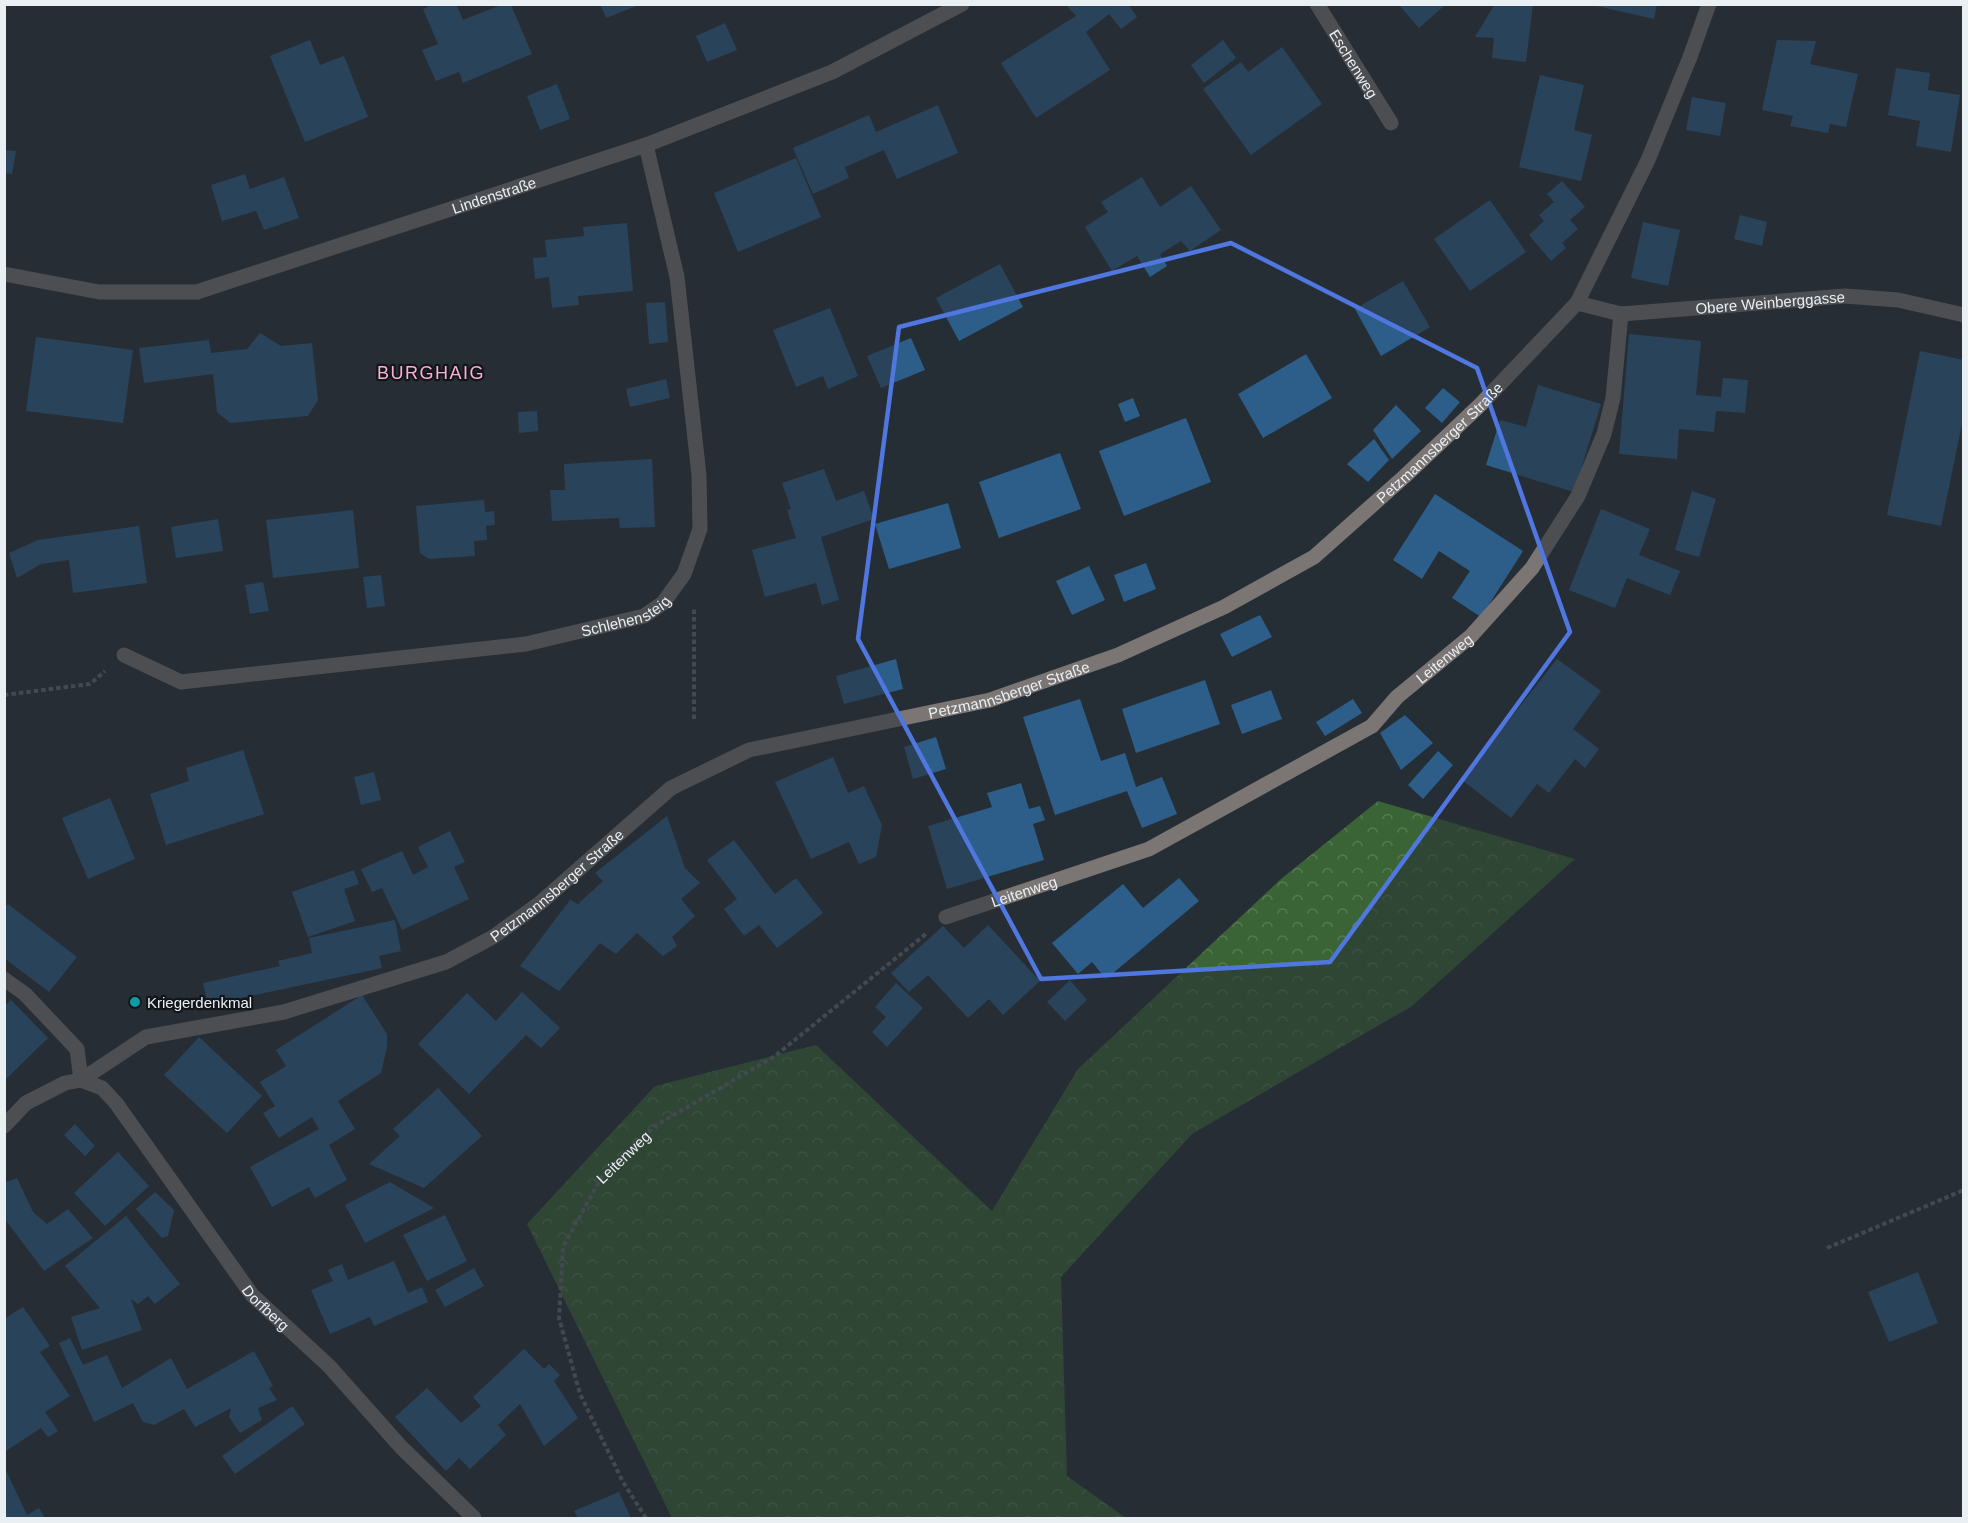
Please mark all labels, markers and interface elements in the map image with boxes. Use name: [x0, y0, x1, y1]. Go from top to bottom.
street label: Eschenweg: [1326, 26, 1382, 101]
street label: Lindenstraße: [450, 173, 538, 217]
street label: Obere Weinberggasse: [1695, 288, 1846, 316]
district label: BURGHAIG: [377, 363, 485, 383]
street label: Petzmannsberger Straße: [1373, 378, 1506, 506]
street label: Schlehensteig: [579, 593, 674, 639]
street label: Leitenweg: [1412, 630, 1476, 687]
street label: Petzmannsberger Straße: [927, 657, 1092, 721]
street label: Petzmannsberger Straße: [487, 825, 627, 945]
street label: Leitenweg: [989, 872, 1059, 910]
place label: Kriegerdenkmal: [147, 994, 252, 1011]
marker: Kriegerdenkmal: [128, 995, 142, 1009]
street label: Leitenweg: [593, 1127, 654, 1187]
street label: Dorfberg: [239, 1282, 293, 1334]

